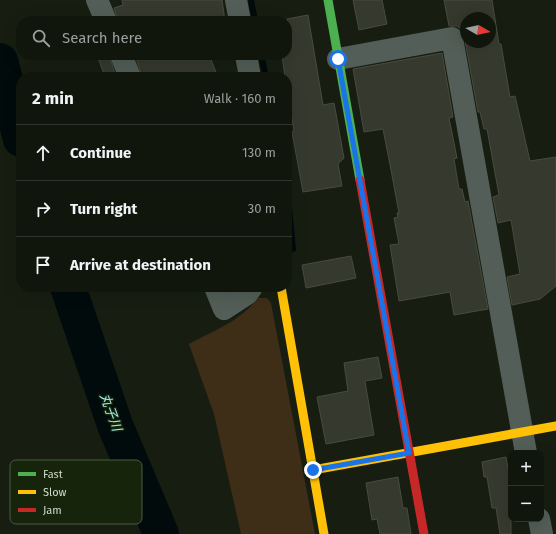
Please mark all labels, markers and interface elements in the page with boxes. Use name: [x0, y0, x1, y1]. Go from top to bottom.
north arrow: [460, 12, 496, 48]
search box: [16, 16, 292, 60]
icon: search: [30, 27, 52, 49]
text: Search here: [62, 29, 142, 47]
route start: [329, 50, 347, 68]
text: 2 min: [32, 88, 74, 109]
text: Walk · 160 m: [204, 91, 276, 106]
icon: ahead: [32, 142, 54, 164]
text: Continue: [70, 144, 131, 162]
text: 130 m: [242, 145, 276, 160]
icon: right: [32, 198, 54, 220]
text: Turn right: [70, 200, 137, 218]
text: 30 m: [248, 201, 276, 216]
icon: arrive: [32, 254, 54, 276]
text: Arrive at destination: [70, 256, 211, 274]
water label: 丸子川: [97, 391, 125, 435]
map controls: [508, 450, 544, 522]
button: +: [508, 450, 544, 486]
legend: [10, 460, 142, 524]
route end: [304, 461, 322, 479]
text: Fast: [43, 468, 63, 481]
text: Slow: [43, 486, 67, 499]
button: −: [508, 486, 544, 522]
text: Jam: [43, 504, 62, 517]

